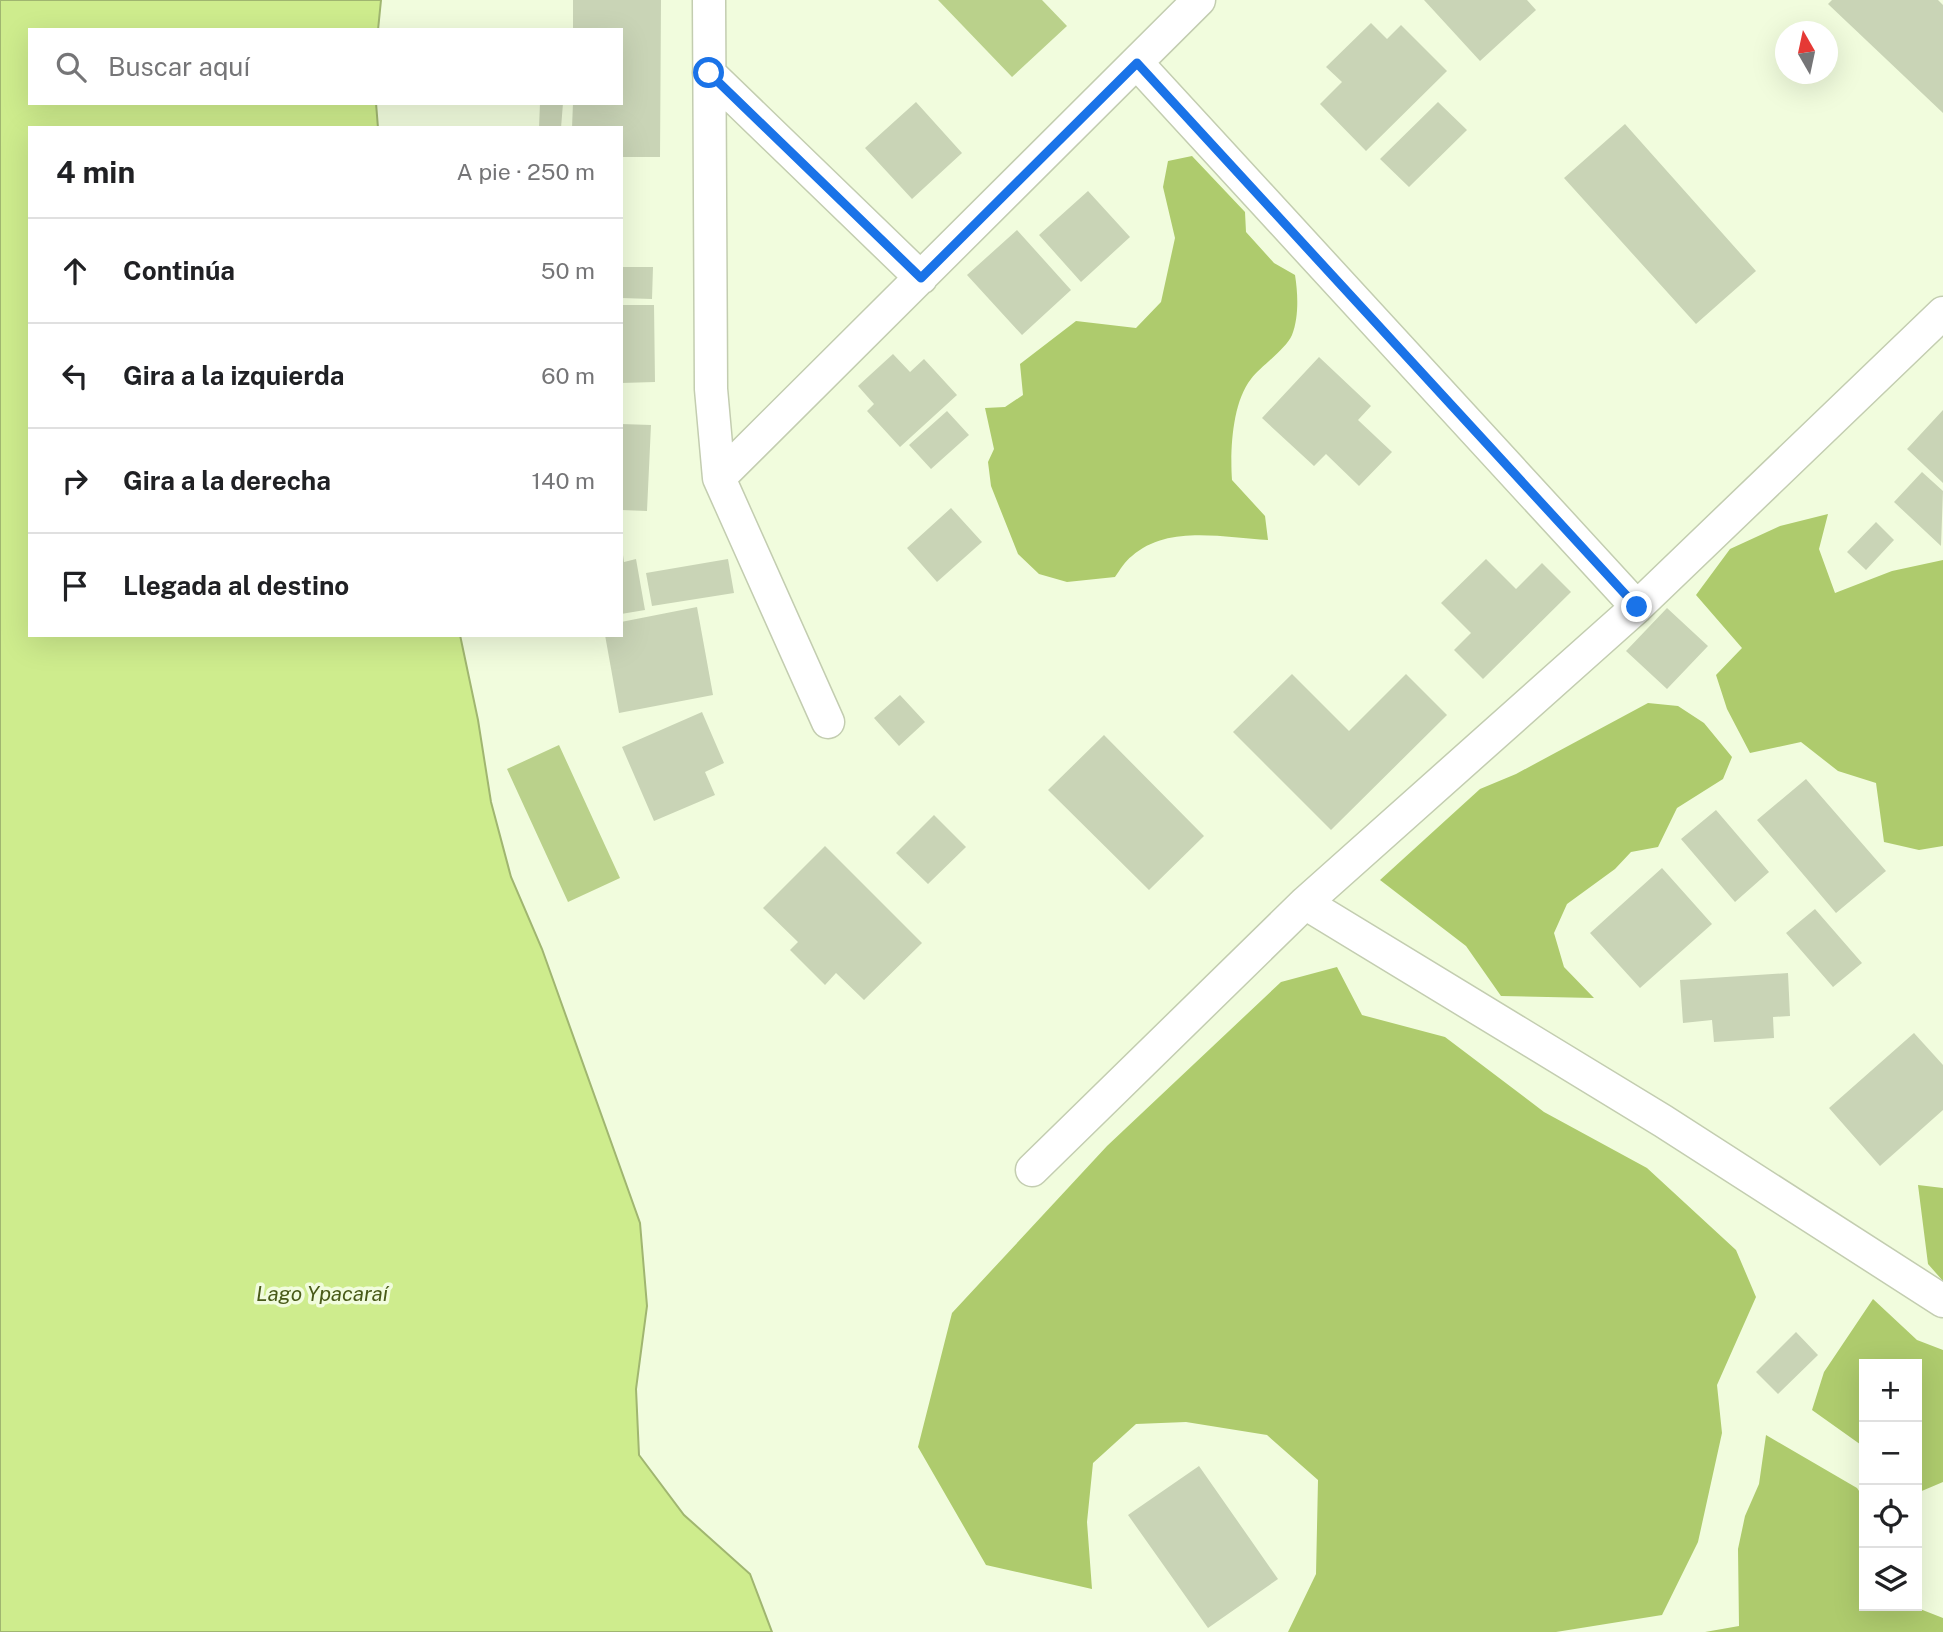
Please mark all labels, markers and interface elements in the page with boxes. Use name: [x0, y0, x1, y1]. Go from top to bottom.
north arrow: [1775, 21, 1838, 84]
search box: [28, 28, 623, 105]
icon: search: [52, 48, 90, 86]
text: Buscar aquí: [108, 51, 250, 82]
route start: [693, 57, 724, 88]
text: 4 min: [56, 154, 135, 190]
text: A pie · 250 m: [457, 158, 595, 185]
icon: ahead: [56, 252, 94, 290]
text: Continúa: [123, 255, 235, 286]
text: 50 m: [541, 257, 595, 284]
icon: left: [56, 357, 94, 395]
text: Gira a la izquierda: [123, 360, 345, 391]
text: 60 m: [541, 362, 595, 389]
icon: right: [56, 462, 94, 500]
text: Gira a la derecha: [123, 465, 331, 496]
text: 140 m: [532, 467, 595, 494]
icon: arrive: [56, 567, 94, 605]
text: Llegada al destino: [123, 570, 349, 601]
route end: [1621, 591, 1652, 622]
water label: Lago Ypacaraí: [256, 1281, 390, 1306]
map controls: [1859, 1359, 1922, 1611]
button: +: [1859, 1359, 1922, 1422]
button: −: [1859, 1422, 1922, 1485]
button: locate: [1859, 1485, 1922, 1548]
button: layers: [1859, 1548, 1922, 1611]

